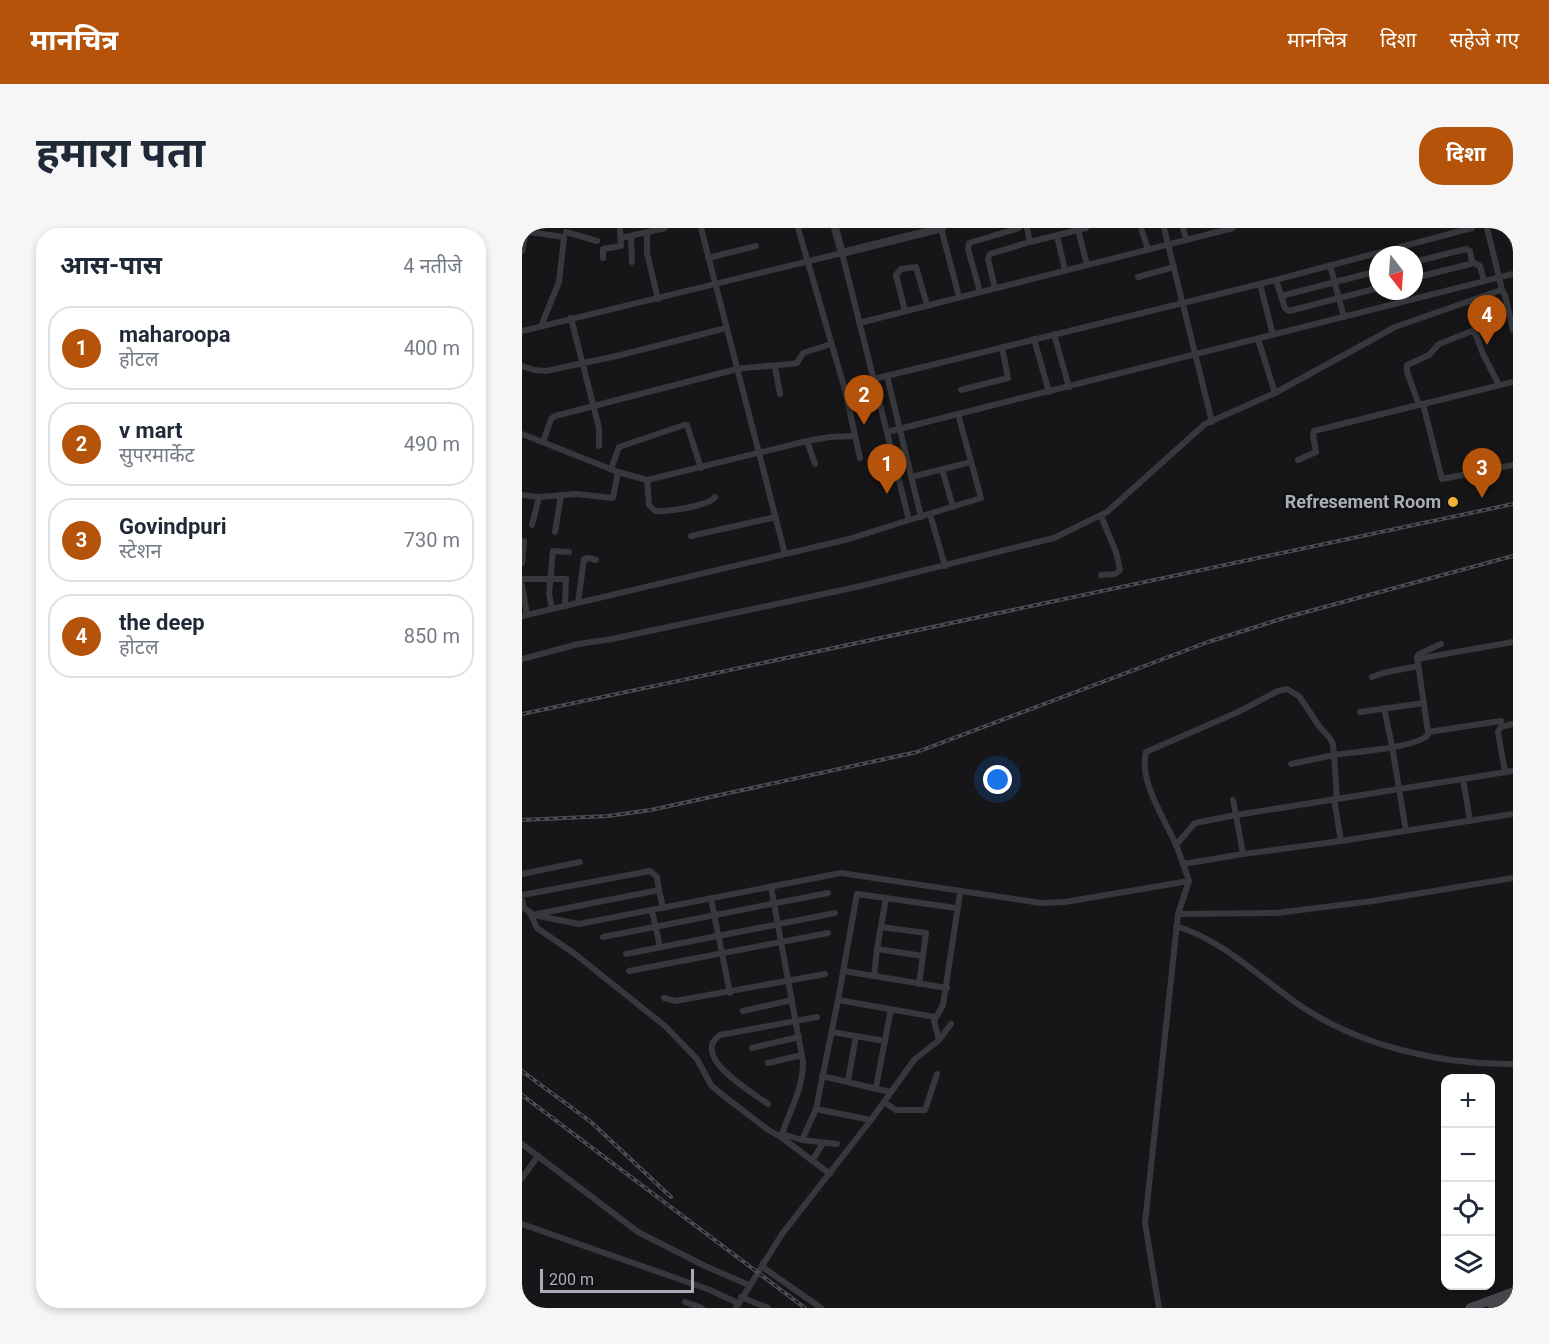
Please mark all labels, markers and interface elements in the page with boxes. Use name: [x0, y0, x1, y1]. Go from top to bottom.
text: मानचित्र: [30, 24, 118, 57]
text: मानचित्र: [1287, 28, 1347, 52]
text: दिशा: [1380, 28, 1416, 52]
text: सहेजे गए: [1449, 28, 1519, 52]
button: दिशा: [1419, 127, 1513, 185]
text: हमारा पता: [36, 128, 205, 177]
north arrow: [1369, 246, 1423, 300]
text: आस-पास: [60, 250, 162, 280]
text: 4 नतीजे: [403, 254, 462, 278]
pin: 4: [1468, 296, 1506, 345]
text: maharoopa: [119, 322, 231, 347]
text: 1: [76, 336, 87, 360]
text: 400 m: [404, 336, 460, 360]
text: होटल: [119, 347, 158, 371]
pin: 2: [844, 376, 884, 425]
text: v mart: [119, 418, 182, 443]
text: 2: [76, 432, 87, 456]
text: 490 m: [404, 432, 460, 456]
text: सुपरमार्केट: [119, 443, 195, 467]
pin: 1: [868, 444, 907, 494]
pin: 3: [1462, 448, 1502, 498]
place label: Refresement Room: [1285, 491, 1441, 512]
marker: Refresement Room: [1446, 495, 1460, 509]
text: Govindpuri: [119, 514, 227, 539]
text: 3: [76, 528, 87, 552]
text: 730 m: [404, 528, 460, 552]
text: स्टेशन: [119, 539, 162, 563]
text: the deep: [119, 610, 205, 635]
text: 4: [76, 624, 87, 648]
text: 850 m: [404, 624, 460, 648]
text: होटल: [119, 635, 158, 659]
your location: [983, 765, 1012, 794]
map controls: [1441, 1074, 1495, 1290]
button: +: [1441, 1074, 1495, 1128]
button: −: [1441, 1128, 1495, 1182]
button: locate: [1441, 1182, 1495, 1236]
button: layers: [1441, 1236, 1495, 1290]
scale bar: [540, 1266, 694, 1294]
text: 200 m: [549, 1270, 594, 1289]

